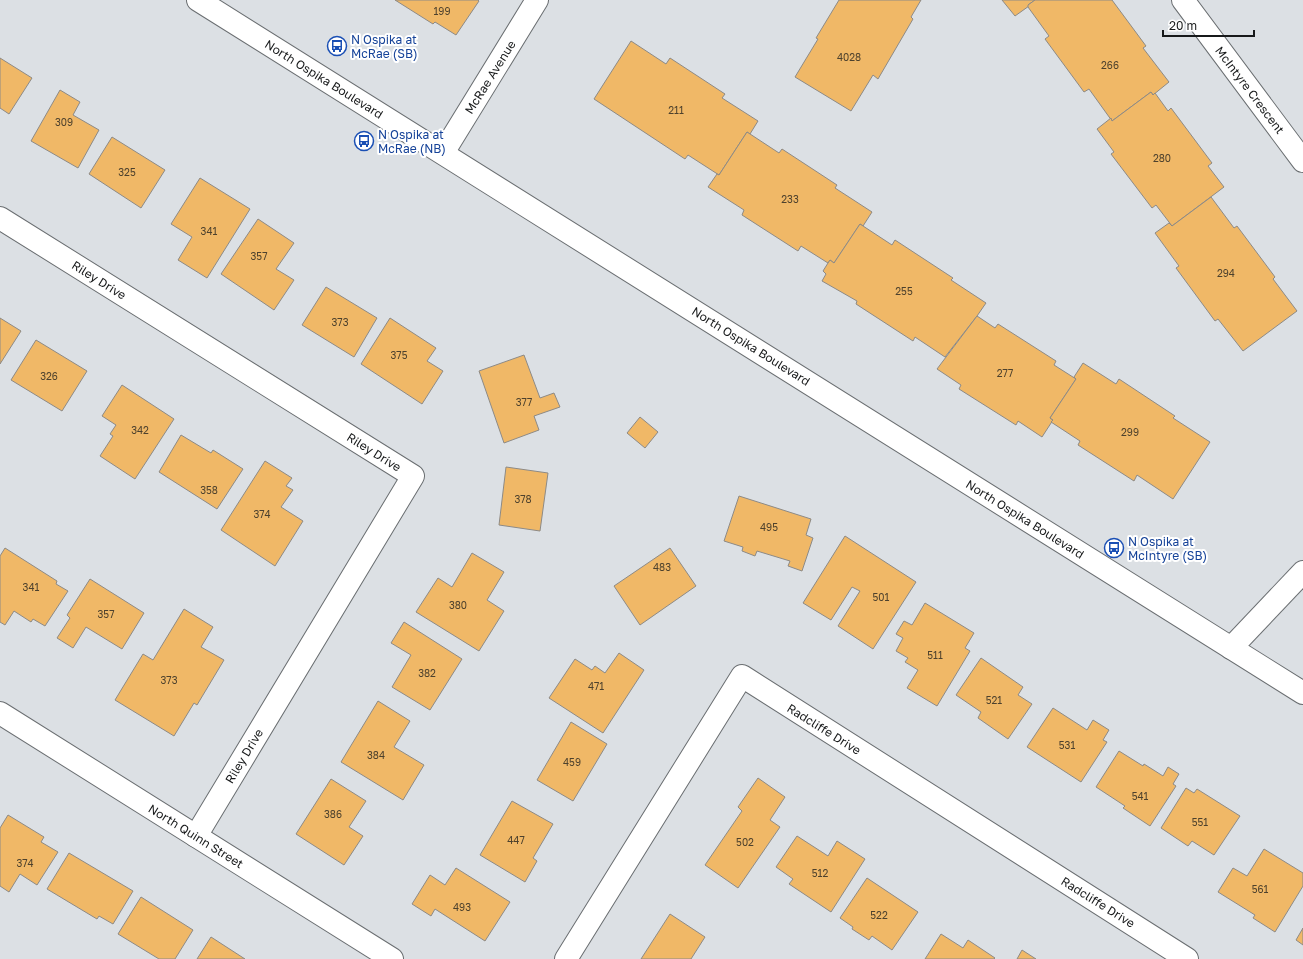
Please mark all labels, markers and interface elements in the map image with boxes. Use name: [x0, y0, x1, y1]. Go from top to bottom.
house number: 199: [434, 5, 450, 17]
scale bar: [1163, 12, 1254, 38]
text: 20 m: [1169, 18, 1197, 33]
place label: N Ospika at McRae (SB): [351, 32, 417, 61]
bus stop icon: N Ospika at McRae (SB): [326, 35, 348, 57]
street label: North Ospika Boulevard: [262, 36, 386, 122]
street label: McRae Avenue: [461, 37, 519, 117]
street label: McIntyre Crescent: [1212, 43, 1288, 137]
house number: 4028: [837, 51, 861, 63]
house number: 266: [1101, 59, 1119, 71]
house number: 211: [668, 104, 684, 116]
house number: 309: [55, 116, 73, 128]
place label: N Ospika at McRae (NB): [378, 127, 446, 156]
bus stop icon: N Ospika at McRae (NB): [353, 130, 375, 152]
house number: 280: [1153, 152, 1171, 164]
house number: 325: [118, 166, 136, 178]
house number: 233: [781, 193, 799, 205]
house number: 341: [201, 225, 218, 237]
house number: 357: [251, 250, 267, 262]
street label: Riley Drive: [69, 257, 129, 303]
house number: 294: [1217, 267, 1235, 279]
house number: 255: [895, 285, 913, 297]
street label: North Ospika Boulevard: [689, 303, 813, 389]
house number: 373: [332, 316, 349, 328]
house number: 375: [391, 349, 408, 361]
house number: 277: [997, 367, 1013, 379]
house number: 326: [40, 370, 58, 382]
house number: 377: [516, 396, 532, 408]
house number: 342: [131, 424, 149, 436]
house number: 299: [1121, 426, 1139, 438]
street label: Riley Drive: [344, 429, 404, 475]
street label: North Ospika Boulevard: [963, 476, 1087, 562]
house number: 358: [200, 484, 218, 496]
house number: 378: [514, 493, 532, 505]
house number: 374: [253, 508, 271, 520]
house number: 495: [760, 521, 778, 533]
place label: N Ospika at McIntyre (SB): [1128, 534, 1207, 563]
bus stop icon: N Ospika at McIntyre (SB): [1103, 537, 1125, 559]
house number: 483: [653, 561, 671, 573]
house number: 341: [23, 581, 40, 593]
house number: 501: [873, 591, 890, 603]
house number: 380: [449, 599, 467, 611]
house number: 357: [98, 608, 114, 620]
house number: 511: [927, 649, 943, 661]
house number: 382: [418, 667, 436, 679]
house number: 373: [161, 674, 178, 686]
house number: 471: [588, 680, 604, 692]
house number: 521: [986, 694, 1002, 706]
street label: Radcliffe Drive: [784, 700, 864, 758]
street label: Riley Drive: [222, 726, 266, 786]
house number: 531: [1059, 739, 1075, 751]
house number: 384: [367, 749, 385, 761]
house number: 459: [563, 756, 581, 768]
house number: 541: [1132, 790, 1149, 802]
street label: North Quinn Street: [146, 801, 246, 871]
house number: 386: [324, 808, 342, 820]
house number: 551: [1192, 816, 1208, 828]
house number: 447: [507, 834, 525, 846]
house number: 502: [736, 836, 754, 848]
house number: 374: [16, 857, 34, 869]
house number: 512: [812, 867, 828, 879]
street label: Radcliffe Drive: [1058, 873, 1138, 931]
house number: 561: [1252, 883, 1268, 895]
house number: 493: [453, 901, 471, 913]
house number: 522: [870, 909, 888, 921]

